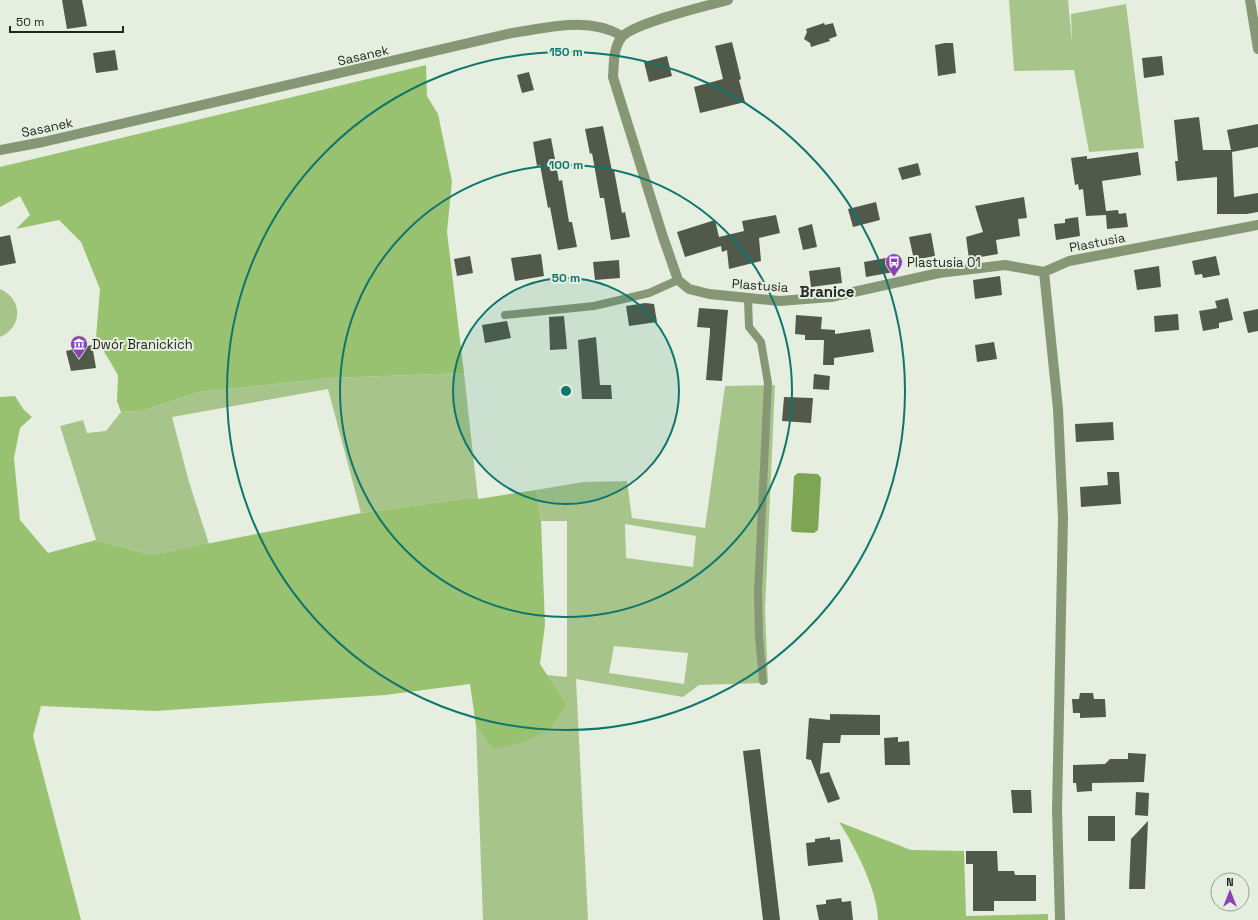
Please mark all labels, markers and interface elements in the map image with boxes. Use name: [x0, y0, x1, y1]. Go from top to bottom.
scale bar: [10, 8, 123, 34]
text: 50 m: [16, 14, 44, 30]
street label: Sasanek: [336, 41, 391, 70]
text: 150 m: [549, 44, 583, 60]
street label: Sasanek: [20, 114, 74, 141]
text: 100 m: [549, 157, 583, 173]
street label: Plastusia: [1068, 229, 1127, 256]
bus stop icon: Plastusia 01: [884, 252, 904, 277]
place label: Plastusia 01: [907, 254, 981, 271]
text: 50 m: [552, 270, 580, 286]
street label: Plastusia: [731, 275, 789, 296]
district label: Branice: [799, 282, 855, 301]
museum icon: Dwór Branickich: [69, 334, 89, 359]
place label: Dwór Branickich: [92, 336, 193, 353]
centre of rings: [559, 384, 573, 398]
north arrow: [1210, 872, 1250, 912]
text: N: [1226, 875, 1234, 889]

